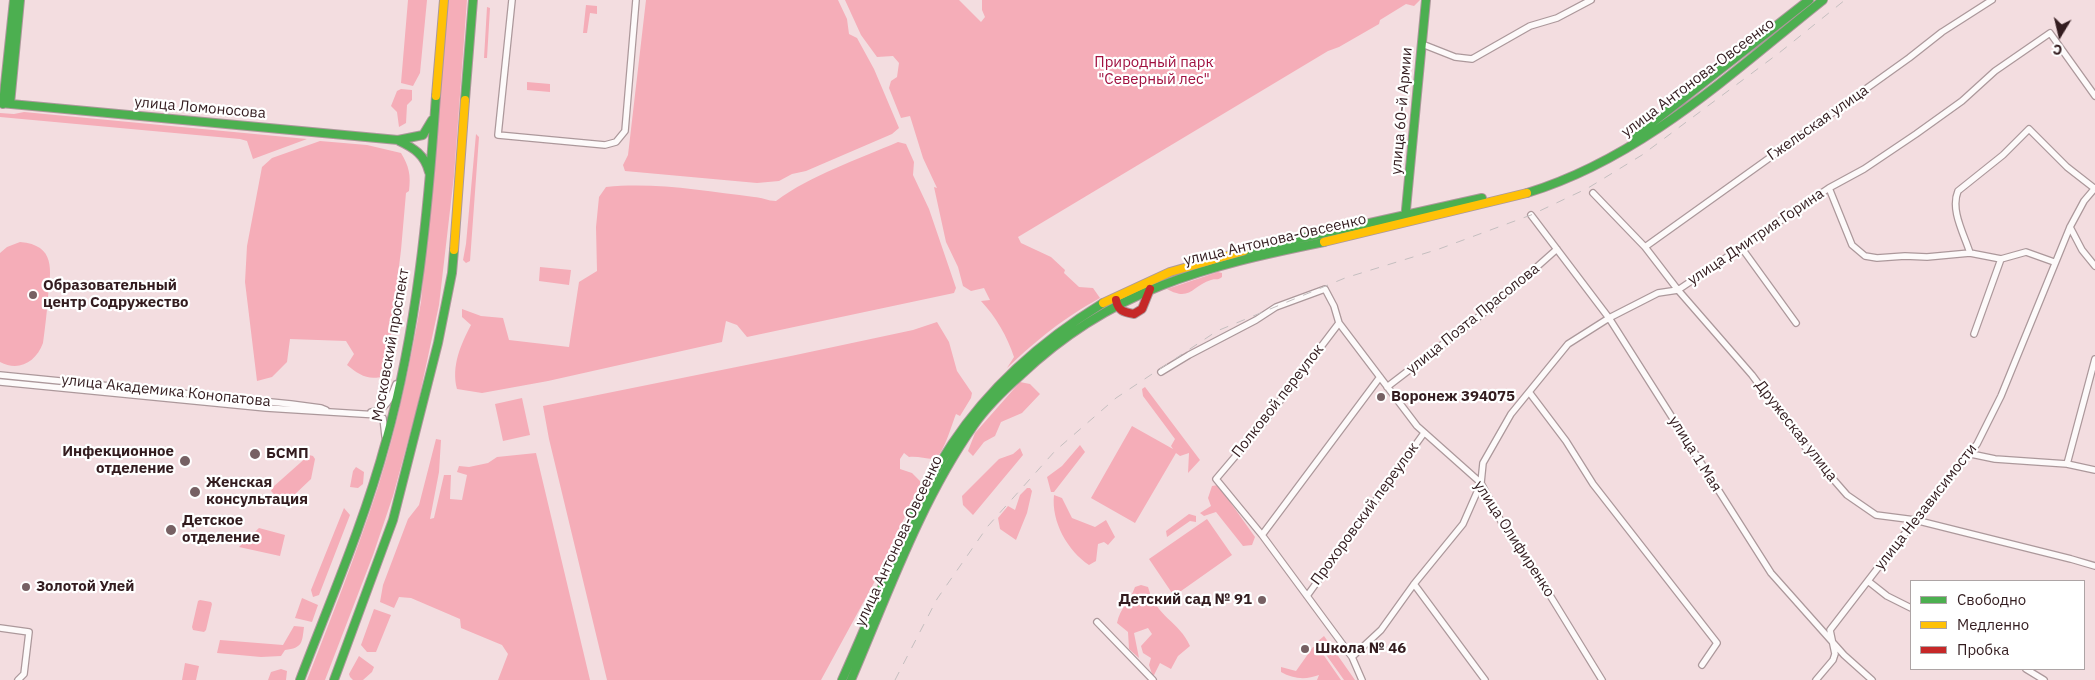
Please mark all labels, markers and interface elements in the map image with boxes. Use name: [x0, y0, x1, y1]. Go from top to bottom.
north arrow: [2035, 10, 2085, 60]
street label: улица Антонова-Овсеенко: [1618, 15, 1778, 141]
text: С: [2052, 40, 2064, 59]
street label: улица 60-й Армии: [1387, 47, 1417, 175]
park label: Природный парк "Северный лес": [1094, 54, 1214, 89]
street label: Гжельская улица: [1764, 81, 1872, 165]
street label: улица Ломоносова: [133, 93, 267, 123]
street label: улица Дмитрия Горина: [1685, 185, 1827, 289]
street label: улица Антонова-Овсеенко: [1182, 210, 1368, 270]
street label: улица Поэта Прасолова: [1403, 260, 1543, 378]
street label: Московский проспект: [369, 267, 413, 423]
place label: Образовательный центр Содружество: [43, 277, 189, 312]
marker: Образовательный центр Содружество: [27, 289, 39, 301]
street label: Полковой переулок: [1228, 341, 1328, 461]
street label: улица Академика Конопатова: [60, 371, 272, 411]
street label: Дружеская улица: [1751, 377, 1841, 485]
place label: Воронеж 394075: [1391, 388, 1515, 406]
marker: Воронеж 394075: [1375, 391, 1387, 403]
street label: улица 1 Мая: [1665, 413, 1725, 495]
street label: Прохоровский переулок: [1307, 439, 1423, 589]
street label: улица Независимости: [1871, 440, 1981, 574]
place label: Инфекционное отделение: [62, 443, 174, 478]
place label: БСМП: [266, 445, 309, 463]
marker: БСМП: [248, 447, 262, 461]
street label: улица Антонова-Овсеенко: [851, 453, 947, 629]
marker: Инфекционное отделение: [178, 454, 192, 468]
place label: Женская консультация: [206, 474, 308, 509]
street label: улица Олифиренко: [1470, 477, 1558, 601]
marker: Женская консультация: [188, 485, 202, 499]
place label: Детское отделение: [182, 512, 260, 547]
marker: Детское отделение: [164, 523, 178, 537]
place label: Золотой Улей: [36, 578, 134, 596]
legend: [1910, 580, 2085, 670]
marker: Золотой Улей: [20, 581, 32, 593]
text: Свободно: [1957, 590, 2026, 609]
place label: Детский сад № 91: [1119, 591, 1252, 609]
marker: Детский сад № 91: [1256, 594, 1268, 606]
text: Медленно: [1957, 615, 2029, 634]
place label: Школа № 46: [1315, 640, 1406, 658]
text: Пробка: [1957, 640, 2009, 659]
marker: Школа № 46: [1299, 643, 1311, 655]

